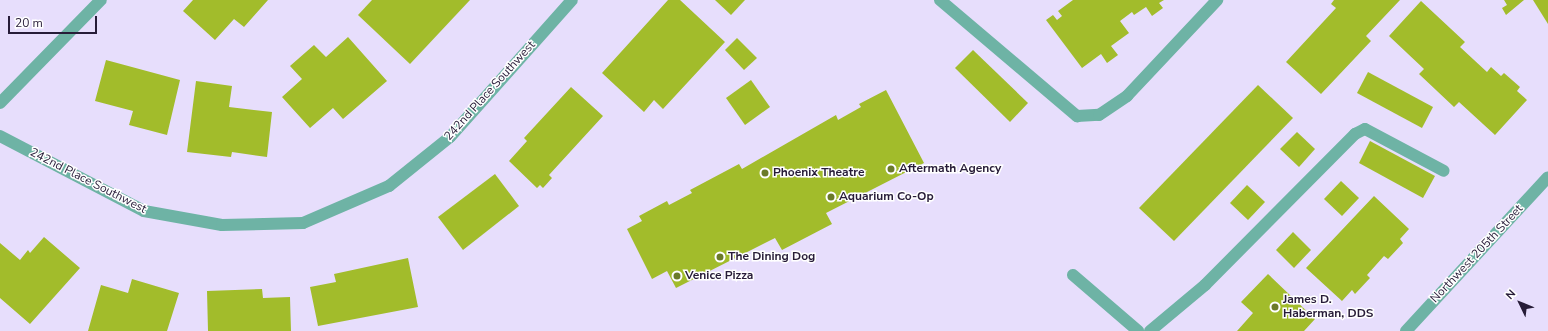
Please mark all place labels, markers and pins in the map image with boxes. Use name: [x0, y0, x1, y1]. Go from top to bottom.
place label: Aftermath Agency: [899, 162, 1001, 176]
marker: Aftermath Agency: [886, 164, 896, 174]
place label: Phoenix Theatre: [773, 166, 864, 180]
marker: Phoenix Theatre: [760, 168, 770, 178]
place label: Aquarium Co-Op: [839, 190, 934, 204]
marker: Aquarium Co-Op: [826, 192, 836, 202]
place label: The Dining Dog: [728, 250, 815, 264]
marker: The Dining Dog: [715, 252, 725, 262]
place label: Venice Pizza: [685, 269, 753, 283]
marker: Venice Pizza: [672, 271, 682, 281]
place label: James D. Haberman, DDS: [1283, 293, 1373, 321]
marker: James D. Haberman, DDS: [1270, 302, 1280, 312]

